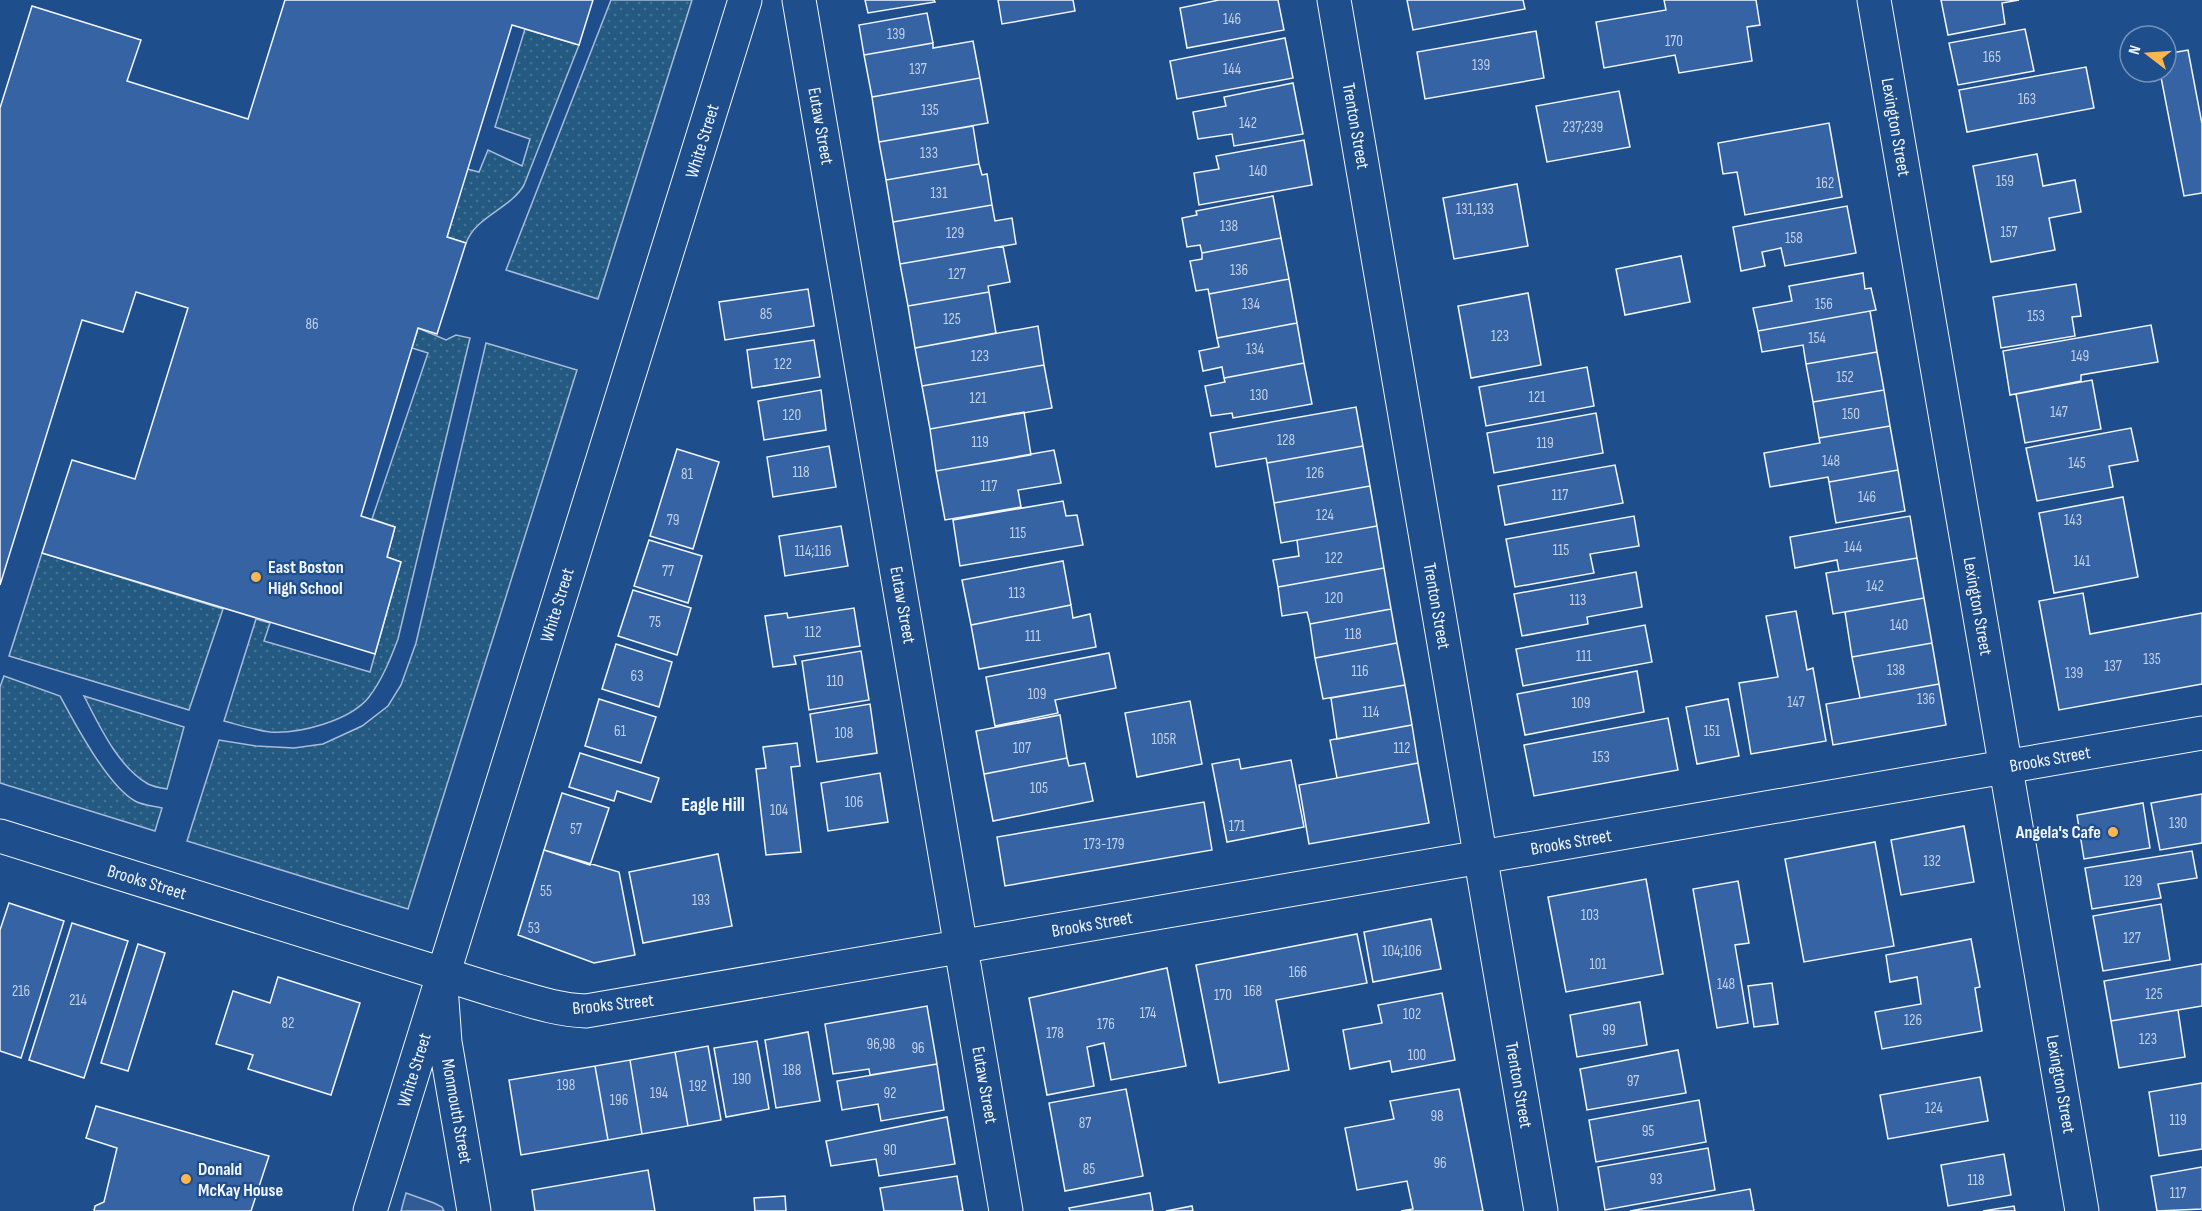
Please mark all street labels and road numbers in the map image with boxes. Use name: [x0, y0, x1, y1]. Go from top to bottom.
street label: Lexington Street: [1876, 76, 1915, 179]
street label: Trenton Street: [1338, 81, 1374, 171]
street label: Eutaw Street: [803, 86, 838, 167]
street label: White Street: [681, 101, 724, 181]
street label: Lexington Street: [1958, 555, 1997, 658]
street label: Trenton Street: [1419, 561, 1455, 651]
street label: White Street: [536, 565, 579, 645]
street label: Eutaw Street: [885, 565, 920, 646]
street label: Brooks Street: [2008, 742, 2093, 777]
street label: Brooks Street: [1529, 825, 1614, 860]
street label: Brooks Street: [105, 860, 189, 905]
street label: Brooks Street: [1050, 907, 1135, 942]
street label: Brooks Street: [571, 990, 655, 1019]
street label: White Street: [393, 1030, 436, 1110]
street label: Lexington Street: [2041, 1033, 2080, 1136]
street label: Trenton Street: [1501, 1040, 1537, 1130]
street label: Eutaw Street: [967, 1045, 1002, 1126]
street label: Monmouth Street: [437, 1057, 476, 1166]

